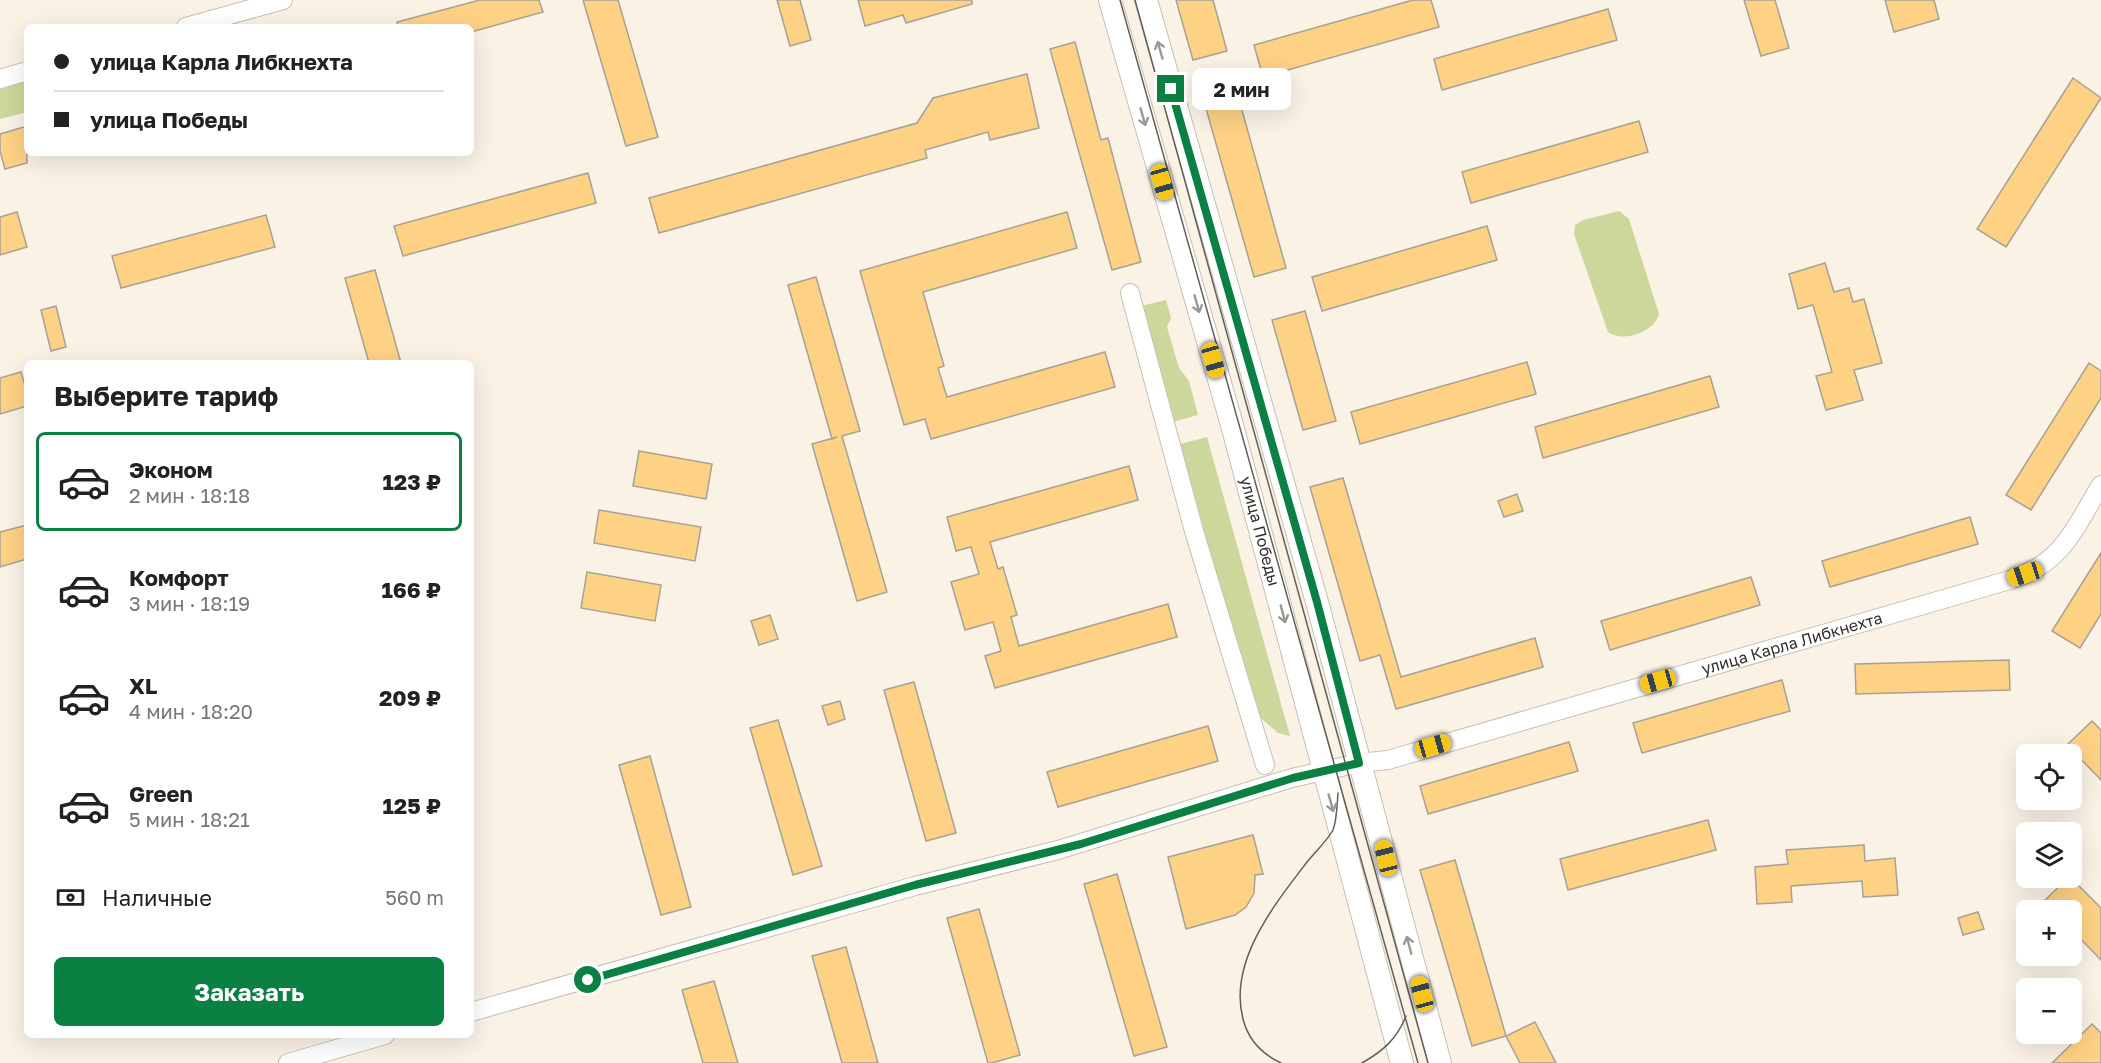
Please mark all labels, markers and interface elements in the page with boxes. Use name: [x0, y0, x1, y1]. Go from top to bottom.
one-way arrow: [1154, 40, 1165, 59]
text: улица Карла Либкнехта: [90, 48, 353, 75]
callout: 2 мин: [1192, 68, 1291, 110]
route end: [1157, 75, 1184, 102]
text: 2 мин: [1214, 77, 1270, 101]
text: улица Победы: [90, 106, 248, 133]
one-way arrow: [1138, 107, 1150, 126]
car: [1148, 162, 1176, 202]
one-way arrow: [1192, 294, 1203, 313]
car: [1199, 340, 1227, 380]
text: Выберите тариф: [54, 380, 278, 412]
icon: car: [57, 455, 111, 509]
text: Эконом: [129, 456, 213, 483]
text: 123 ₽: [382, 468, 441, 495]
street label: улица Победы: [1236, 474, 1284, 588]
text: 2 мин · 18:18: [129, 483, 250, 507]
car: [2005, 560, 2045, 588]
icon: car: [57, 563, 111, 617]
text: Комфорт: [129, 564, 229, 591]
text: 166 ₽: [381, 576, 441, 603]
text: 3 мин · 18:19: [129, 591, 250, 615]
one-way arrow: [1277, 604, 1289, 623]
street label: улица Карла Либкнехта: [1699, 607, 1884, 679]
car: [1638, 667, 1678, 695]
icon: car: [57, 671, 111, 725]
text: XL: [129, 672, 157, 699]
text: 209 ₽: [379, 684, 441, 711]
text: 4 мин · 18:20: [129, 699, 253, 723]
car: [1413, 732, 1453, 760]
map controls: [2016, 744, 2082, 1044]
button: locate: [2016, 744, 2082, 810]
icon: car: [57, 779, 111, 833]
text: Green: [129, 780, 193, 807]
text: 125 ₽: [382, 792, 441, 819]
one-way arrow: [1326, 793, 1337, 812]
text: 5 мин · 18:21: [129, 807, 250, 831]
button: layers: [2016, 822, 2082, 888]
car: [1373, 838, 1399, 878]
icon: cash: [54, 881, 87, 914]
text: Наличные: [102, 884, 212, 911]
text: 560 m: [385, 885, 444, 909]
button: +: [2016, 900, 2082, 966]
one-way arrow: [1403, 936, 1414, 955]
button: Заказать: [54, 957, 444, 1026]
route start: [574, 966, 601, 993]
car: [1409, 974, 1435, 1014]
button: −: [2016, 978, 2082, 1044]

